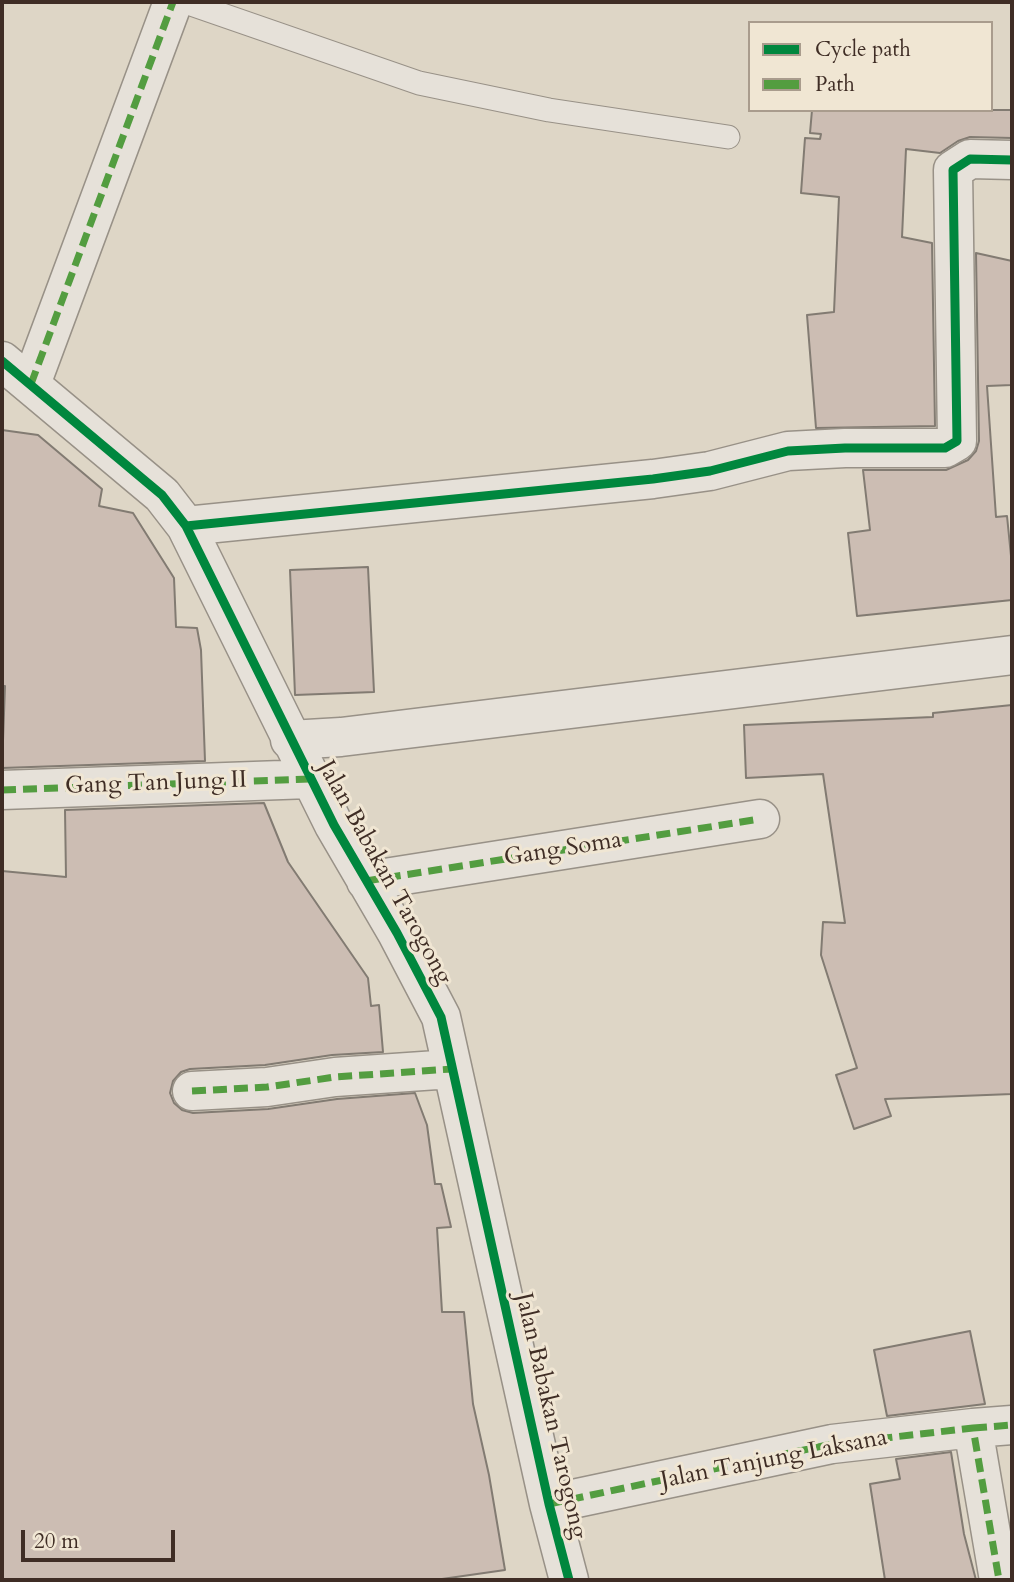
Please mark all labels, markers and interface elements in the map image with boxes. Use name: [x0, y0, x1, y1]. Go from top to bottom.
legend: [748, 21, 993, 112]
text: Cycle path: [815, 35, 911, 64]
text: Path: [815, 70, 855, 99]
street label: Jalan Babakan Tarogong: [310, 756, 458, 990]
street label: Gang Tan Jung II: [64, 766, 248, 802]
street label: Gang Soma: [502, 827, 624, 873]
street label: Jalan Babakan Tarogong: [508, 1290, 592, 1542]
street label: Jalan Tanjung Laksana: [658, 1424, 890, 1496]
scale bar: [24, 1516, 178, 1560]
text: 20 m: [34, 1527, 79, 1556]

